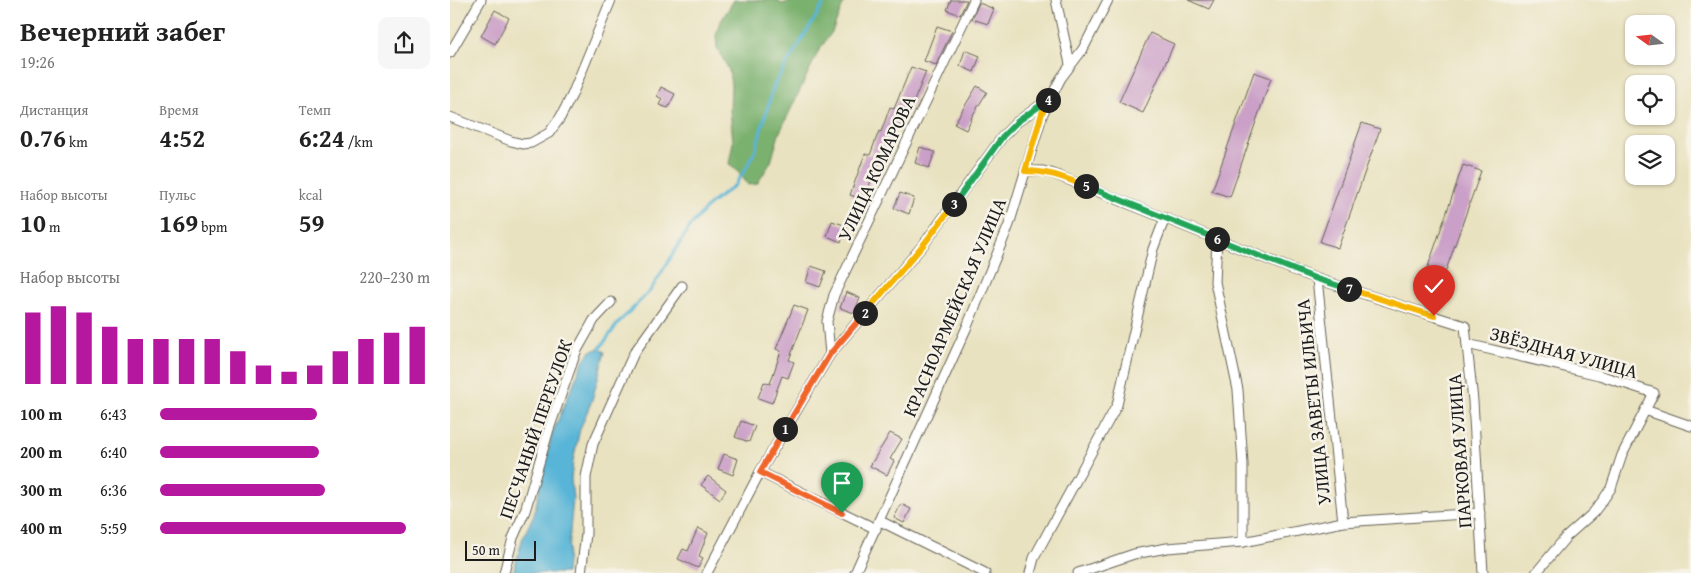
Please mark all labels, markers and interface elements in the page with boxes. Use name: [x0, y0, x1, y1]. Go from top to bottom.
text: Вечерний забег: [20, 10, 225, 51]
north arrow: [1625, 15, 1675, 65]
map controls: [1625, 15, 1675, 185]
button: share: [378, 17, 430, 69]
text: 19:26: [20, 50, 55, 74]
button: locate: [1625, 75, 1675, 125]
pin: 4: [1036, 88, 1060, 112]
street label: УЛИЦА КОМАРОВА: [830, 90, 922, 246]
text: 4: [1045, 90, 1052, 110]
text: Дистанция: [20, 100, 88, 120]
text: Время: [159, 100, 198, 120]
text: Темп: [299, 100, 331, 120]
text: 0.76: [20, 120, 66, 156]
text: 4:52: [159, 120, 205, 156]
text: 6:24: [299, 120, 345, 156]
text: km: [66, 132, 88, 152]
text: /km: [345, 132, 373, 152]
button: layers: [1625, 135, 1675, 185]
pin: 5: [1074, 174, 1098, 198]
text: 5: [1083, 176, 1090, 196]
text: Набор высоты: [20, 185, 107, 205]
text: Пульс: [159, 185, 196, 205]
text: kcal: [299, 185, 323, 205]
street label: КРАСНОАРМЕЙСКАЯ УЛИЦА: [895, 192, 1013, 421]
pin: 3: [942, 192, 966, 216]
text: 3: [951, 194, 958, 214]
text: 10: [20, 205, 46, 241]
text: 169: [159, 205, 198, 241]
text: 59: [299, 205, 325, 241]
text: m: [46, 217, 60, 237]
text: bpm: [198, 217, 228, 237]
pin: 6: [1204, 226, 1230, 252]
text: 6: [1214, 229, 1221, 249]
text: Набор высоты: [20, 265, 120, 289]
text: 220–230 m: [360, 265, 430, 289]
pin: [1413, 265, 1455, 316]
icon: check: [1420, 272, 1448, 300]
pin: 7: [1336, 276, 1362, 302]
text: 7: [1346, 279, 1353, 299]
street label: УЛИЦА ЗАВЕТЫ ИЛЬИЧА: [1288, 297, 1338, 506]
pin: 2: [852, 300, 878, 326]
text: 2: [862, 303, 869, 323]
street label: ЗВЁЗДНАЯ УЛИЦА: [1487, 319, 1641, 385]
street label: ПЕСЧАНЫЙ ПЕРЕУЛОК: [491, 335, 579, 523]
street label: ПАРКОВАЯ УЛИЦА: [1440, 372, 1478, 529]
text: 100 m: [20, 402, 62, 426]
text: 6:43: [100, 402, 127, 426]
pin: 1: [772, 416, 798, 442]
text: 1: [782, 419, 789, 439]
text: 200 m: [20, 440, 62, 464]
text: 6:40: [100, 440, 127, 464]
pin: [821, 462, 863, 513]
icon: arrive: [828, 469, 856, 497]
text: 300 m: [20, 478, 62, 502]
text: 6:36: [100, 478, 127, 502]
text: 400 m: [20, 516, 62, 540]
text: 5:59: [100, 516, 127, 540]
scale bar: [465, 538, 536, 561]
text: 50 m: [472, 540, 500, 560]

